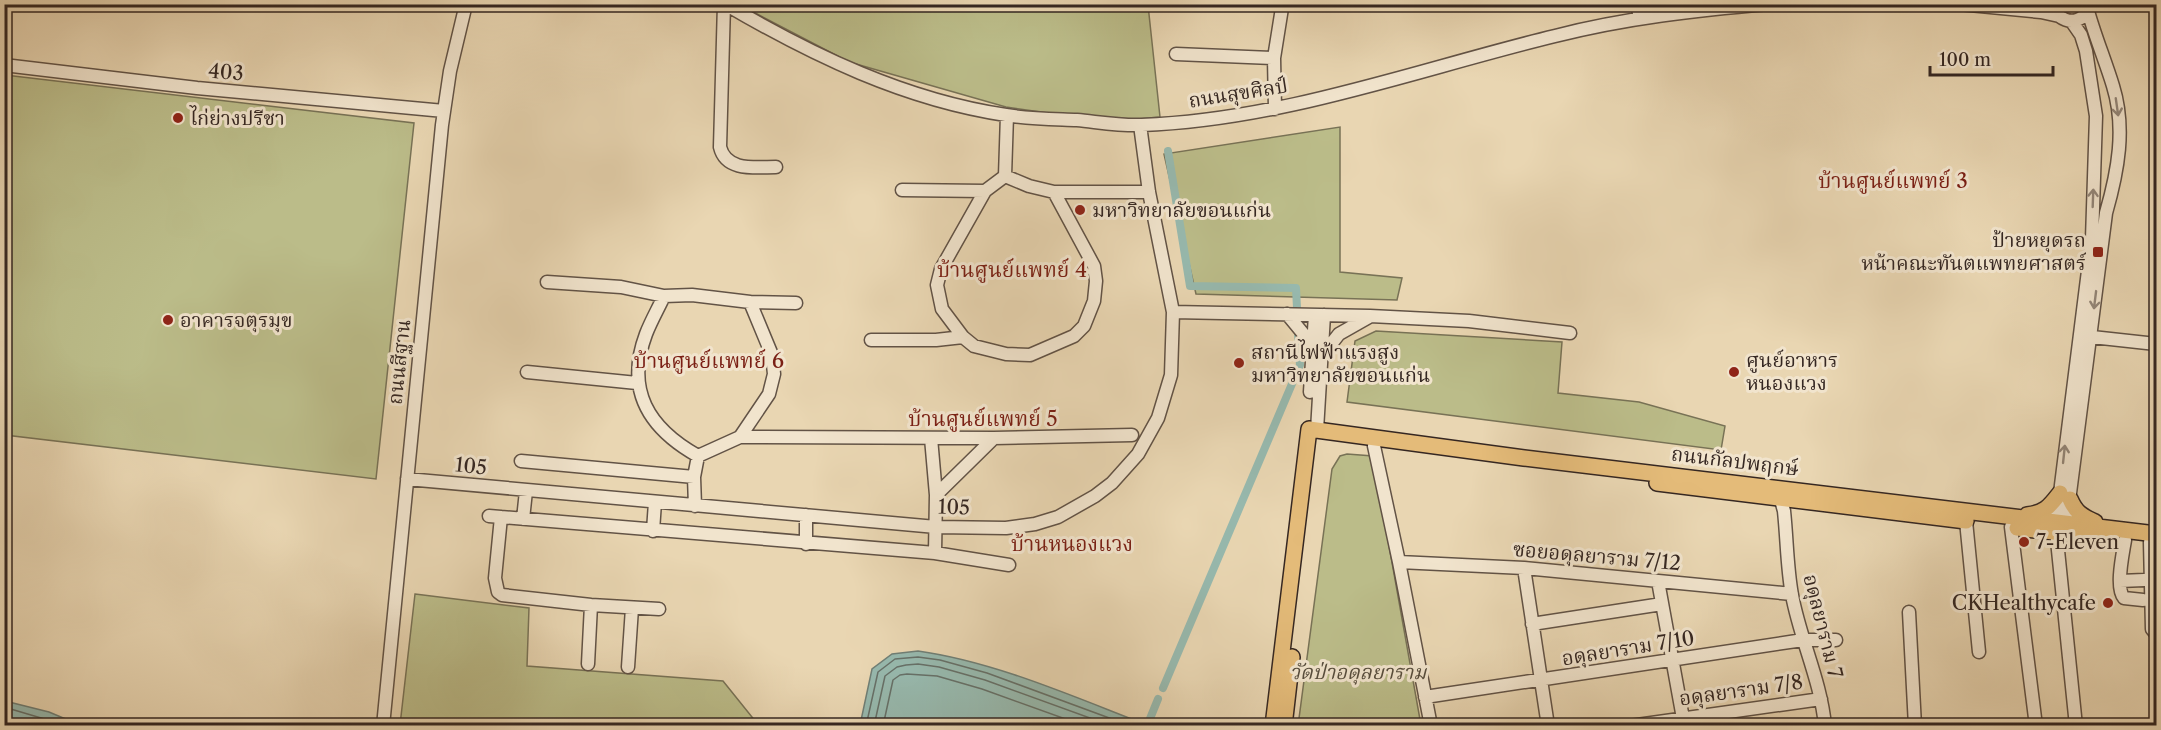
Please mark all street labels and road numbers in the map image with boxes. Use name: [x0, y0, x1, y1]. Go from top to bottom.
street label: 403: [207, 59, 245, 85]
street label: ถนนสุขศิลป์: [1187, 73, 1289, 114]
street label: ถนนสีฐาน: [383, 318, 415, 406]
street label: ถนนกัลปพฤกษ์: [1670, 441, 1800, 481]
street label: 105: [454, 452, 488, 480]
street label: 105: [938, 494, 970, 520]
street label: ซอยอดุลยาราม 7/12: [1512, 537, 1682, 576]
street label: อดุลยาราม 7: [1798, 572, 1848, 681]
street label: อดุลยาราม 7/10: [1560, 626, 1696, 671]
street label: อดุลยาราม 7/8: [1678, 669, 1805, 712]

